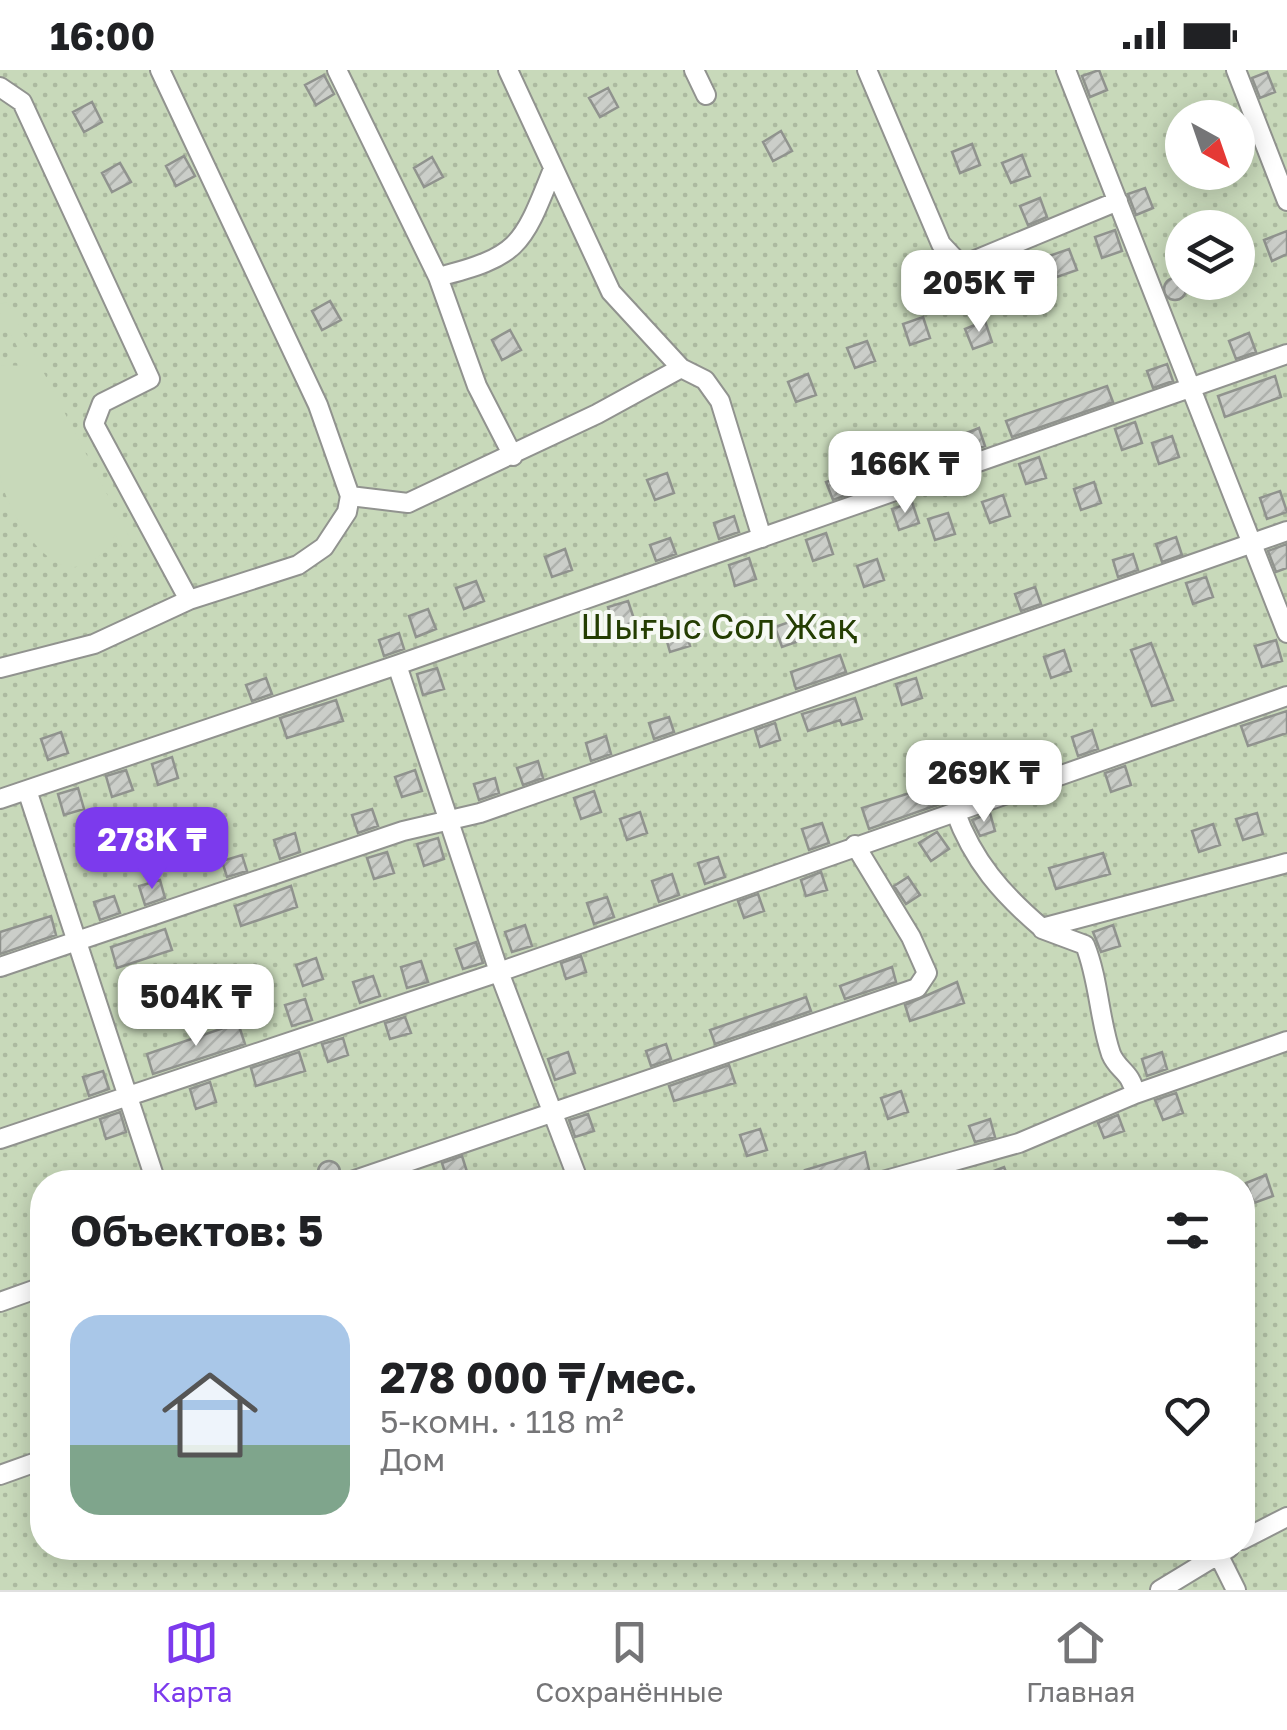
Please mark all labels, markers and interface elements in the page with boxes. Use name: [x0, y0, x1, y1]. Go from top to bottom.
text: 16:00: [50, 13, 155, 58]
north arrow: [1165, 100, 1255, 190]
map controls: [1165, 100, 1255, 300]
button: layers: [1165, 210, 1255, 300]
pin: 205K ₸: [898, 250, 1060, 335]
text: 205K ₸: [923, 263, 1035, 301]
pin: 166K ₸: [824, 431, 986, 516]
text: 166K ₸: [850, 444, 960, 482]
park label: Шығыс Сол Жақ: [580, 605, 858, 647]
pin: 269K ₸: [903, 740, 1065, 825]
text: 269K ₸: [928, 753, 1040, 791]
pin: 278K ₸: [71, 807, 233, 892]
text: 278K ₸: [97, 820, 207, 858]
pin: 504K ₸: [115, 964, 277, 1049]
text: 504K ₸: [140, 977, 252, 1015]
icon: filters: [1160, 1203, 1215, 1258]
text: Объектов: 5: [70, 1205, 323, 1255]
text: 278 000 ₸/мес.: [380, 1352, 698, 1402]
icon: home: [150, 1355, 270, 1475]
icon: heart: [1160, 1388, 1215, 1443]
text: 5-комн. · 118 m²: [380, 1402, 624, 1440]
text: Дом: [380, 1440, 445, 1478]
tab: Карта: [151, 1615, 232, 1708]
tab: Сохранённые: [535, 1615, 723, 1708]
tab: Главная: [1026, 1615, 1136, 1708]

